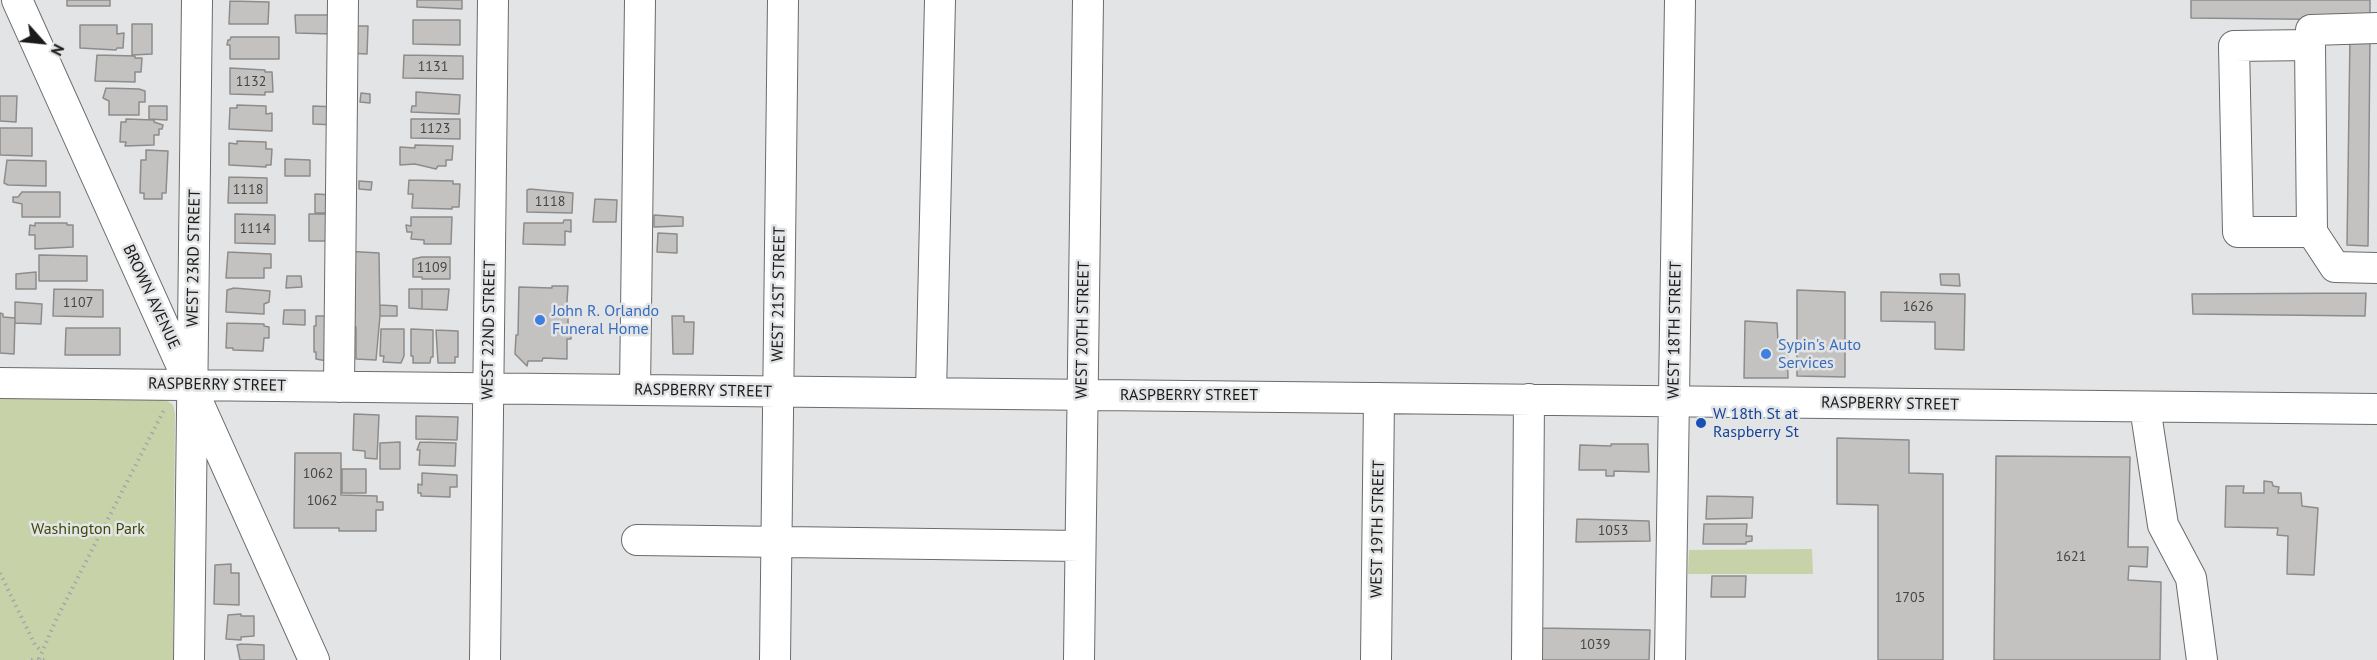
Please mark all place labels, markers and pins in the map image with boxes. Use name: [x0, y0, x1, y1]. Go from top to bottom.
place label: John R. Orlando Funeral Home: [552, 301, 659, 339]
marker: John R. Orlando Funeral Home: [533, 313, 547, 327]
place label: Sypin's Auto Services: [1778, 335, 1861, 373]
marker: Sypin's Auto Services: [1759, 347, 1773, 361]
place label: W 18th St at Raspberry St: [1713, 404, 1799, 442]
marker: W 18th St at Raspberry St: [1694, 416, 1708, 430]

